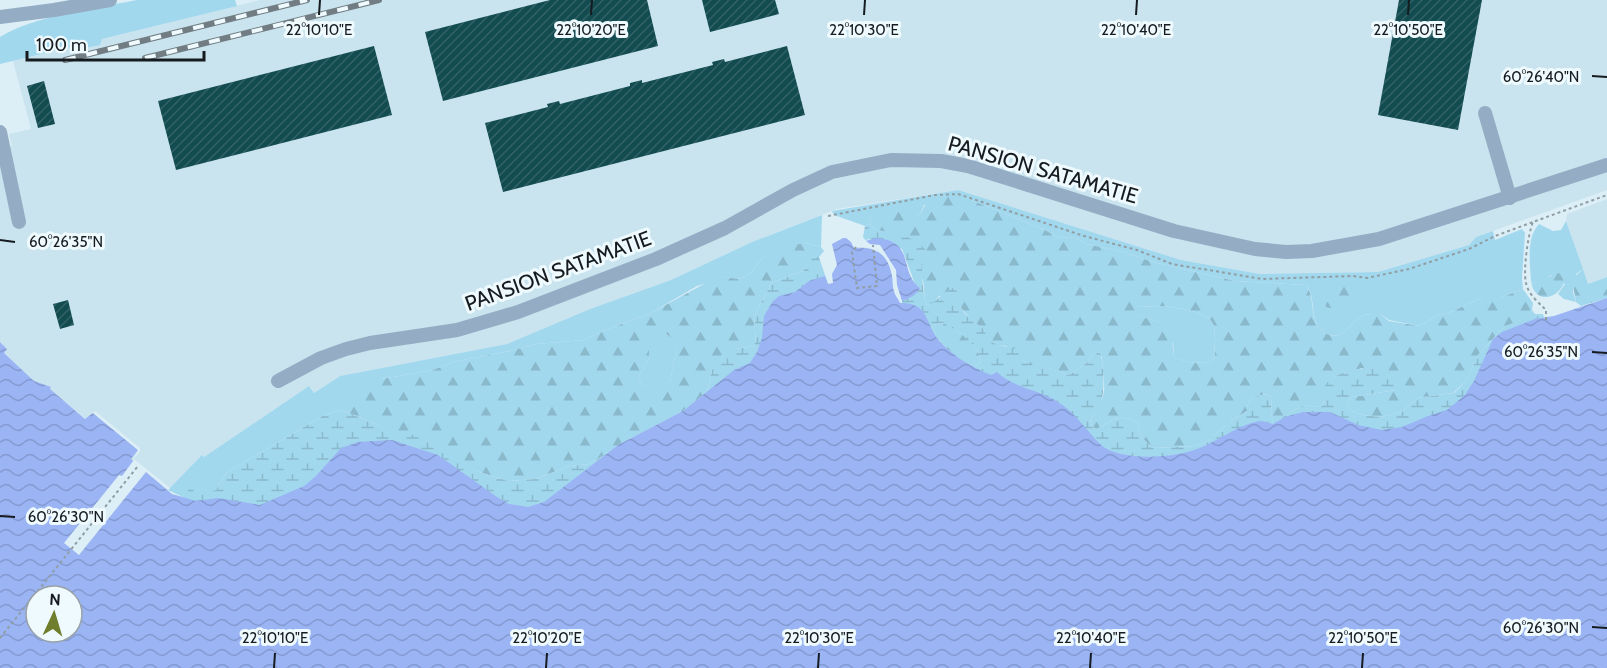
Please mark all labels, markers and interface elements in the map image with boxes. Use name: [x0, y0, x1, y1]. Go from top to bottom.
text: 22°10'10"E: [286, 21, 352, 39]
text: 22°10'20"E: [556, 21, 626, 39]
text: 22°10'30"E: [829, 21, 899, 39]
text: 22°10'40"E: [1101, 21, 1171, 39]
text: 22°10'50"E: [1373, 21, 1443, 39]
scale bar: [27, 24, 204, 62]
text: 100 m: [36, 34, 87, 56]
text: 60°26'40"N: [1503, 68, 1579, 86]
street label: PANSION SATAMATIE: [945, 130, 1141, 209]
street label: PANSION SATAMATIE: [461, 225, 654, 316]
text: 60°26'35"N: [29, 233, 103, 251]
text: 60°26'35"N: [1504, 343, 1578, 361]
text: 60°26'30"N: [28, 508, 104, 526]
north arrow: [24, 584, 84, 644]
text: N: [49, 590, 61, 609]
text: 60°26'30"N: [1503, 619, 1579, 637]
text: 22°10'10"E: [242, 629, 308, 647]
text: 22°10'20"E: [512, 629, 582, 647]
text: 22°10'30"E: [784, 629, 854, 647]
text: 22°10'40"E: [1056, 629, 1126, 647]
text: 22°10'50"E: [1328, 629, 1398, 647]

